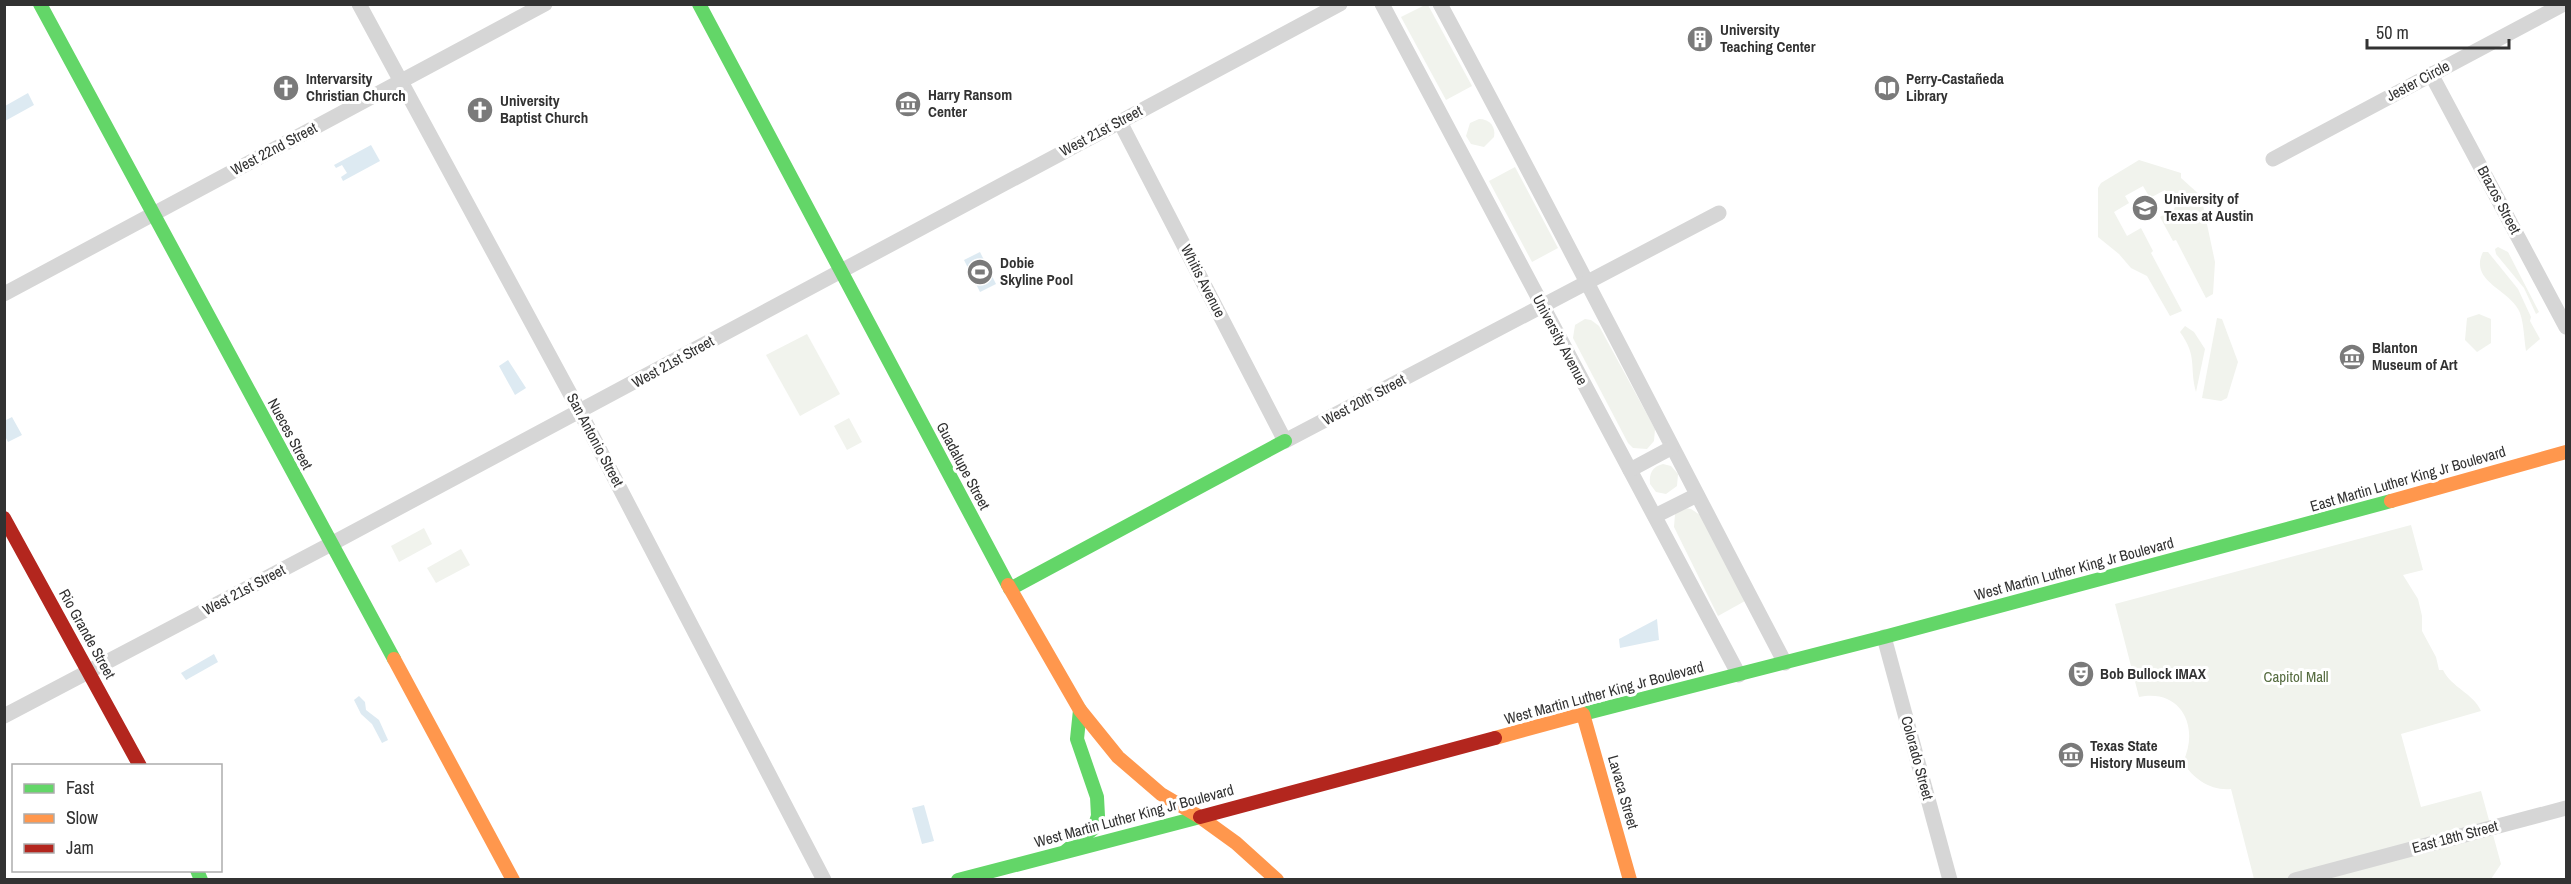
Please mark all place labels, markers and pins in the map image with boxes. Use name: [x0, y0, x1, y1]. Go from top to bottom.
place label: University Teaching Center: [1720, 19, 1816, 57]
building icon: University Teaching Center: [1685, 24, 1715, 54]
place label: Intervarsity Christian Church: [306, 68, 406, 106]
place label: Perry-Castañeda Library: [1906, 68, 2004, 106]
church icon: Intervarsity Christian Church: [271, 73, 301, 103]
library icon: Perry-Castañeda Library: [1872, 73, 1902, 103]
place label: Harry Ransom Center: [928, 84, 1012, 122]
museum icon: Harry Ransom Center: [893, 89, 923, 119]
place label: University Baptist Church: [500, 90, 588, 128]
church icon: University Baptist Church: [465, 95, 495, 125]
place label: University of Texas at Austin: [2164, 188, 2254, 226]
school or university icon: University of Texas at Austin: [2130, 193, 2160, 223]
place label: Dobie Skyline Pool: [1000, 252, 1073, 290]
sports icon: Dobie Skyline Pool: [965, 257, 995, 287]
place label: Blanton Museum of Art: [2372, 337, 2458, 375]
museum icon: Blanton Museum of Art: [2337, 342, 2367, 372]
theatre icon: Bob Bullock IMAX: [2066, 659, 2096, 689]
place label: Bob Bullock IMAX: [2100, 663, 2207, 684]
place label: Texas State History Museum: [2090, 735, 2186, 773]
museum icon: Texas State History Museum: [2056, 740, 2086, 770]

